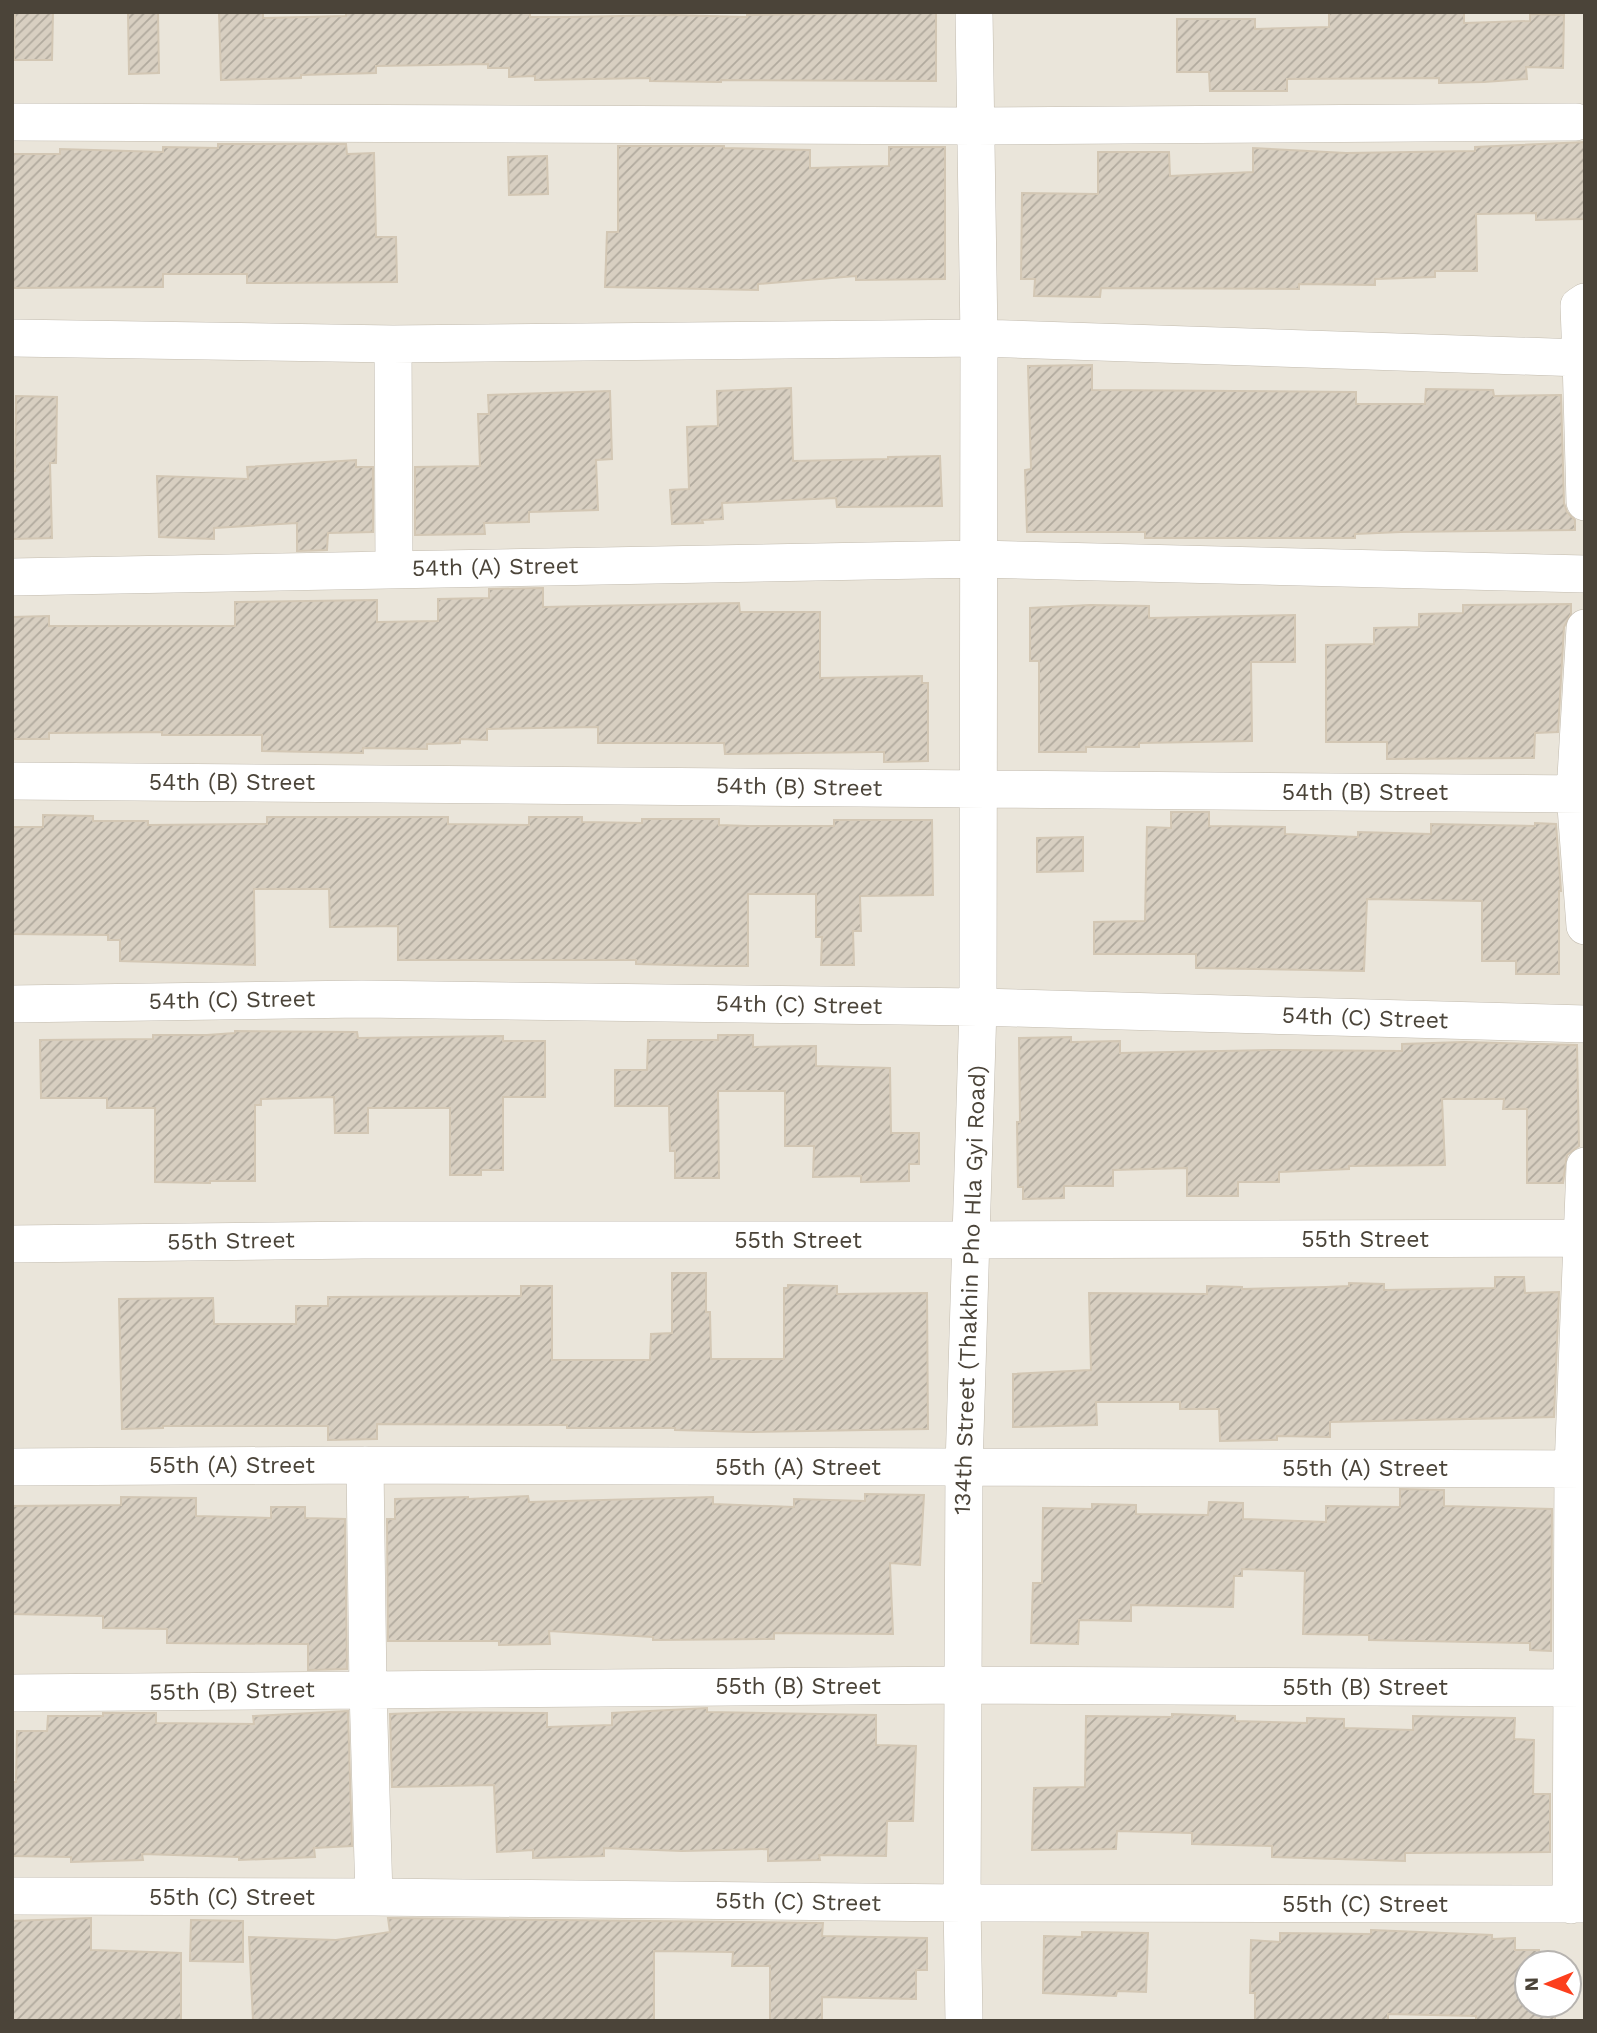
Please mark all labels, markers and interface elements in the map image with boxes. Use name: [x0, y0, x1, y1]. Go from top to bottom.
street label: 54th (A) Street: [412, 552, 579, 582]
street label: 54th (B) Street: [149, 769, 316, 796]
street label: 54th (B) Street: [716, 772, 883, 802]
street label: 54th (B) Street: [1282, 779, 1449, 806]
street label: 54th (C) Street: [148, 985, 316, 1015]
street label: 54th (C) Street: [715, 990, 883, 1020]
street label: 54th (C) Street: [1281, 1002, 1449, 1034]
street label: 134th Street (Thakhin Pho Hla Gyi Road): [949, 1065, 991, 1515]
street label: 55th Street: [167, 1226, 295, 1256]
street label: 55th Street: [1301, 1226, 1429, 1253]
street label: 55th Street: [734, 1227, 862, 1254]
street label: 55th (A) Street: [149, 1452, 315, 1479]
street label: 55th (A) Street: [715, 1454, 881, 1481]
street label: 55th (A) Street: [1282, 1455, 1448, 1482]
street label: 55th (B) Street: [715, 1673, 881, 1700]
street label: 55th (B) Street: [1282, 1674, 1448, 1701]
street label: 55th (B) Street: [149, 1676, 315, 1706]
street label: 55th (C) Street: [149, 1884, 315, 1911]
street label: 55th (C) Street: [715, 1887, 882, 1917]
street label: 55th (C) Street: [1282, 1891, 1448, 1918]
north arrow: [1513, 1949, 1583, 2019]
text: N: [1520, 1977, 1543, 1992]

